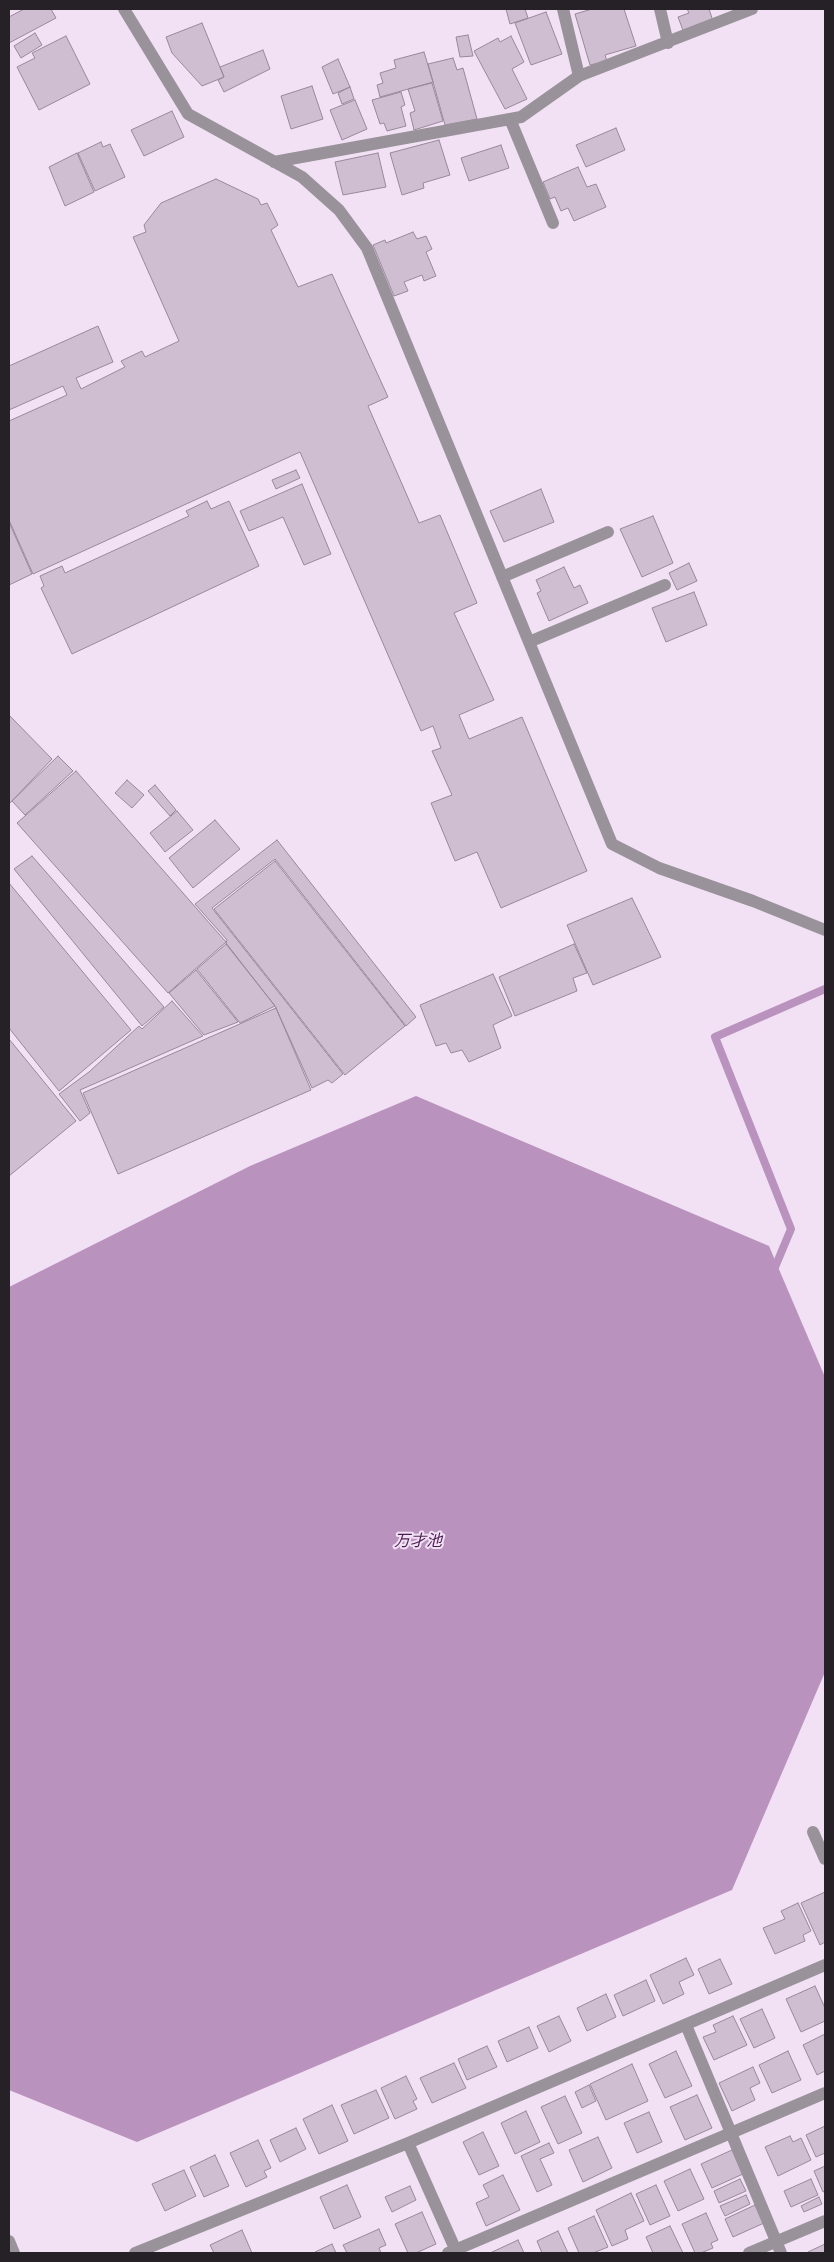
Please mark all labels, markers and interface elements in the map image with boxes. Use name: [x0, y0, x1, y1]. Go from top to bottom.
water label: 万才池: [394, 1531, 442, 1551]

